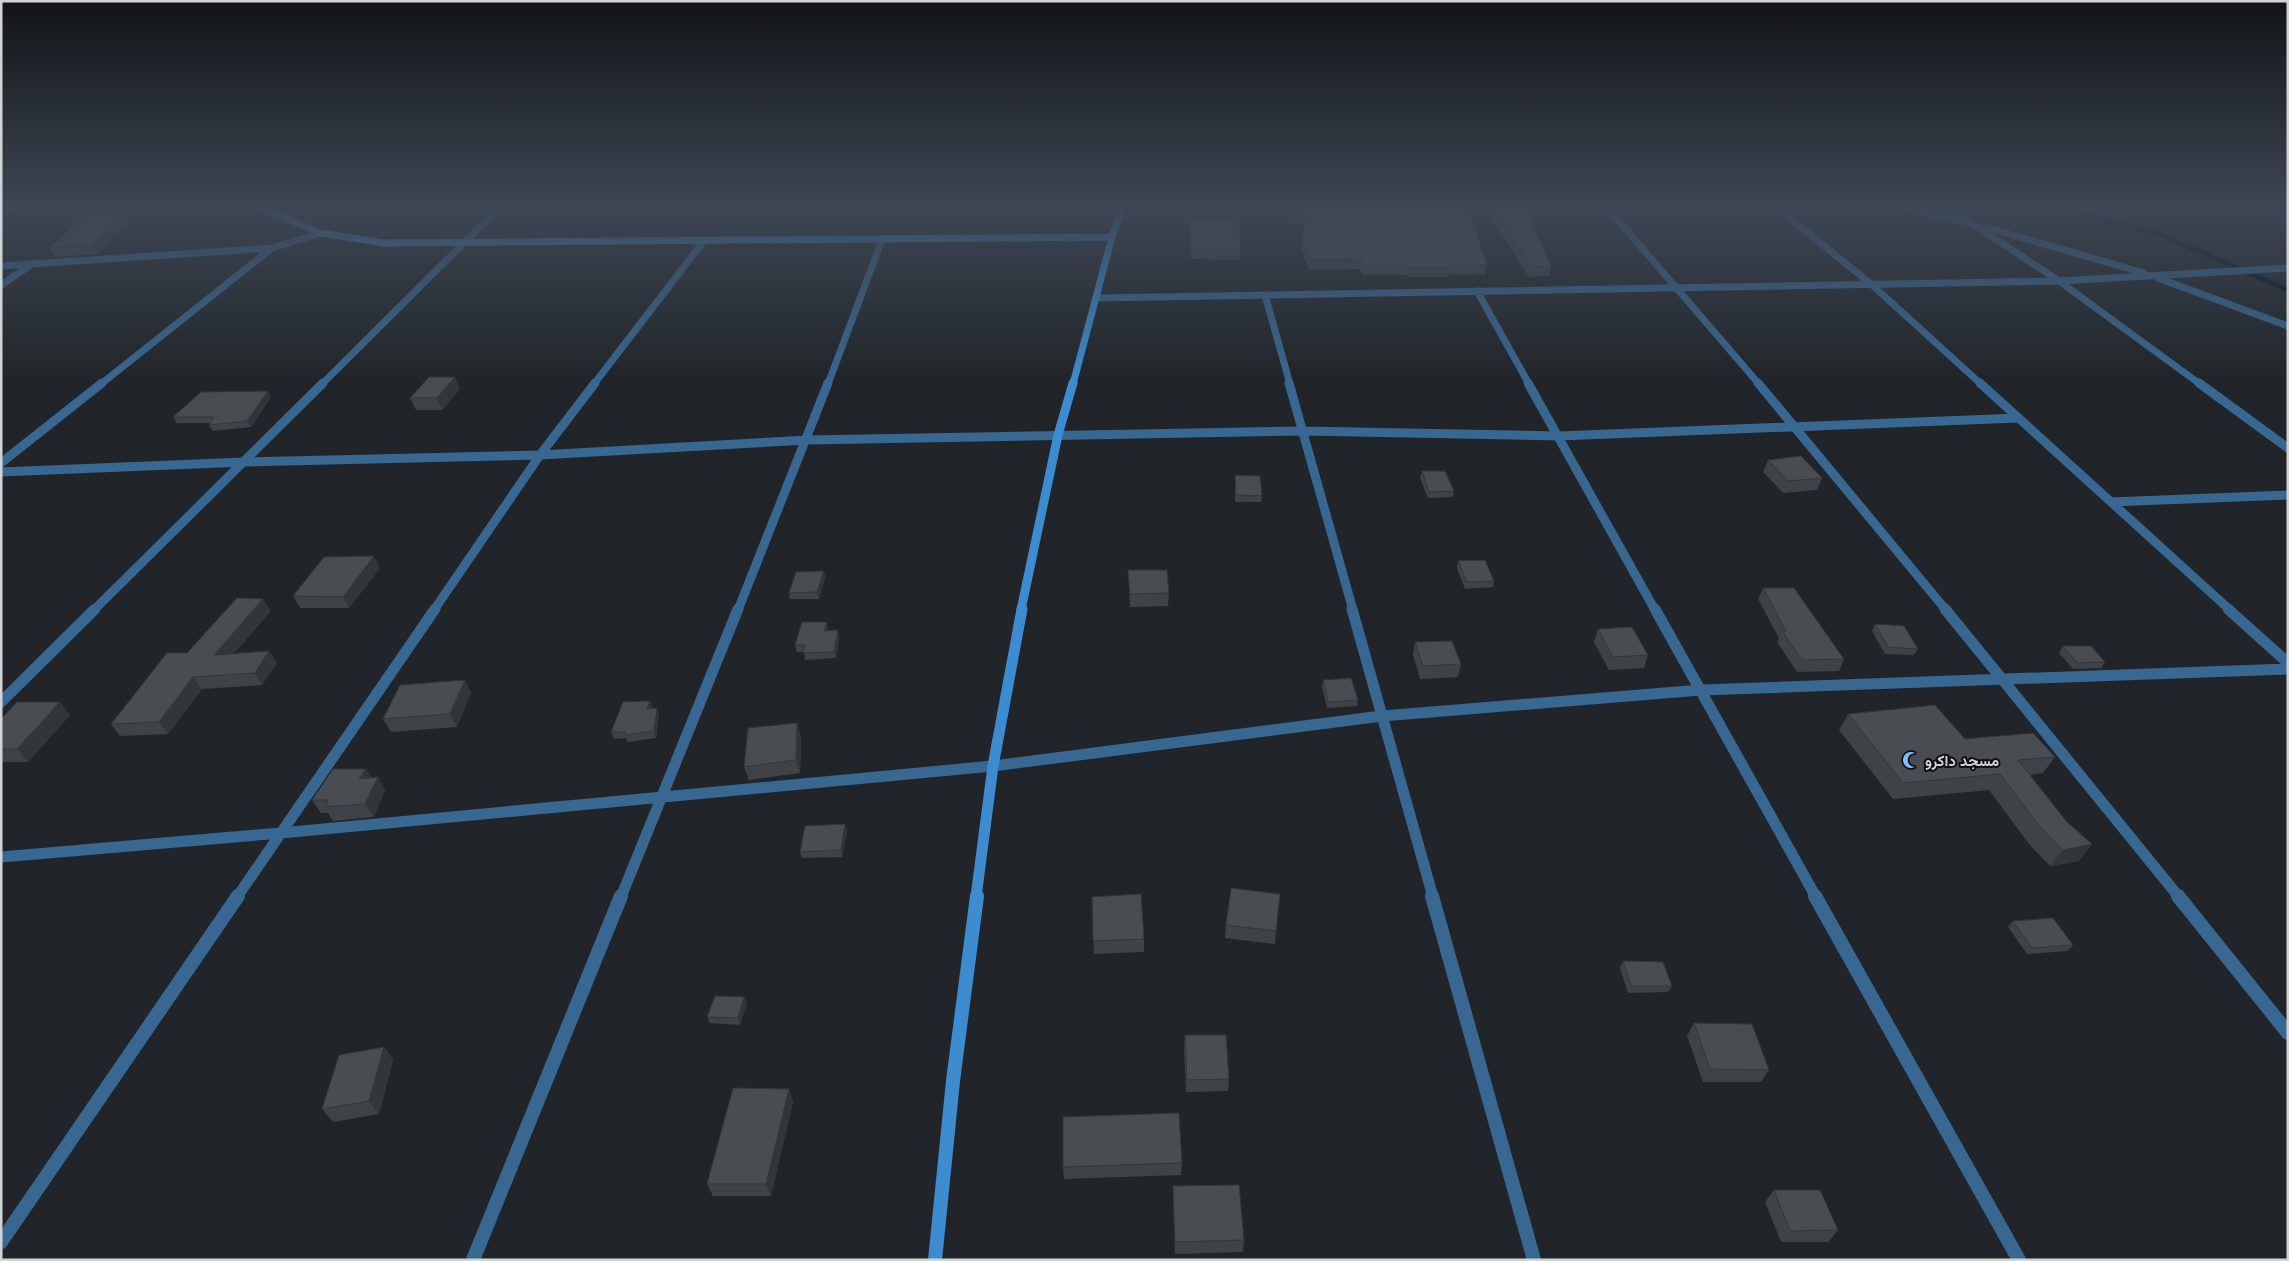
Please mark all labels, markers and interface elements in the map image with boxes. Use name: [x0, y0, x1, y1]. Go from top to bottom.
mosque icon: مسجد داكرو: [1901, 750, 1921, 770]
place label: مسجد داكرو: [1925, 751, 1999, 770]

